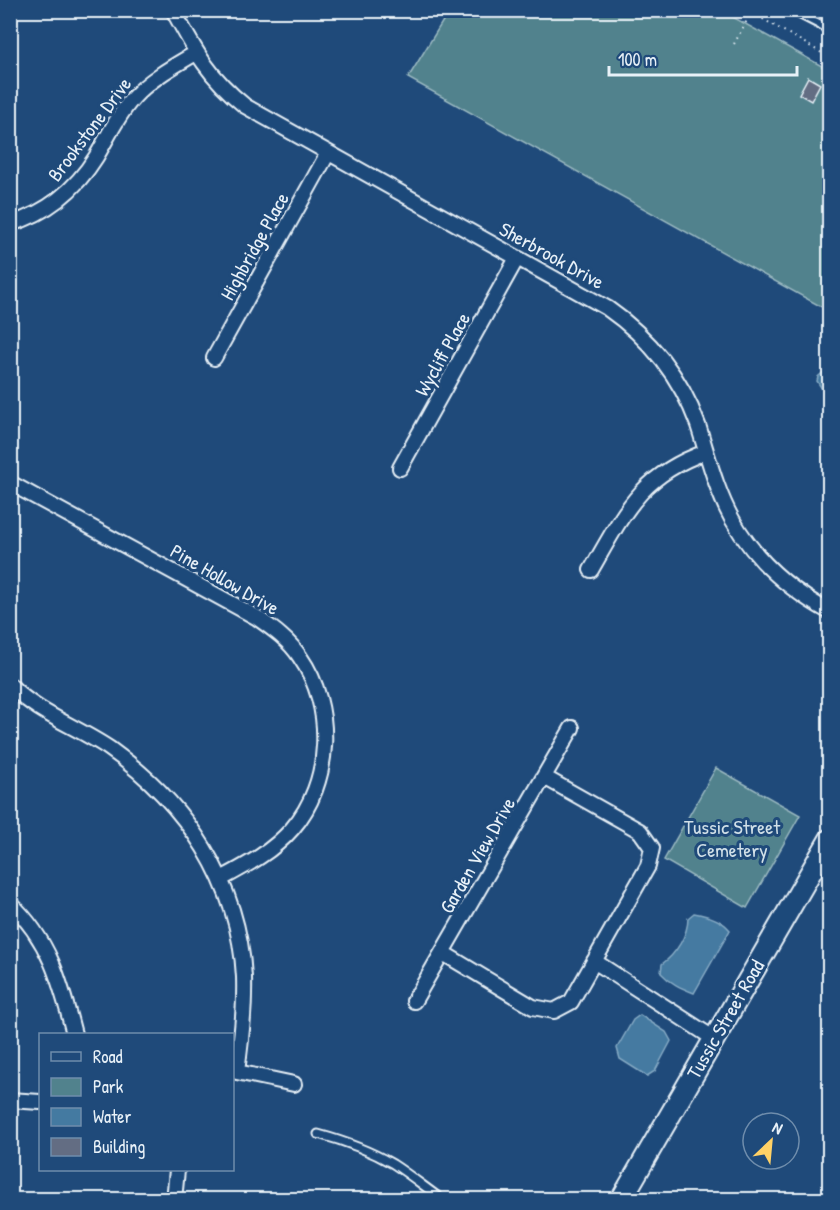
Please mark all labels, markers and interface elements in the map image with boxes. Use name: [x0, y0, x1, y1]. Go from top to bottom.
scale bar: [609, 39, 796, 77]
text: 100 m: [618, 47, 657, 72]
street label: Brookstone Drive: [41, 71, 137, 187]
street label: Highbridge Place: [213, 187, 295, 305]
street label: Sherbrook Drive: [495, 215, 609, 295]
street label: Wycliff Place: [408, 307, 476, 401]
street label: Pine Hollow Drive: [166, 537, 284, 621]
street label: Garden View Drive: [433, 792, 521, 918]
park label: Tussic Street Cemetery: [684, 813, 781, 863]
street label: Tussic Street Road: [680, 954, 770, 1084]
legend: [39, 1033, 234, 1171]
text: Road: [93, 1044, 123, 1069]
text: Park: [93, 1074, 124, 1099]
text: Water: [93, 1104, 131, 1129]
north arrow: [741, 1111, 801, 1171]
text: N: [769, 1116, 787, 1139]
text: Building: [93, 1134, 145, 1159]

